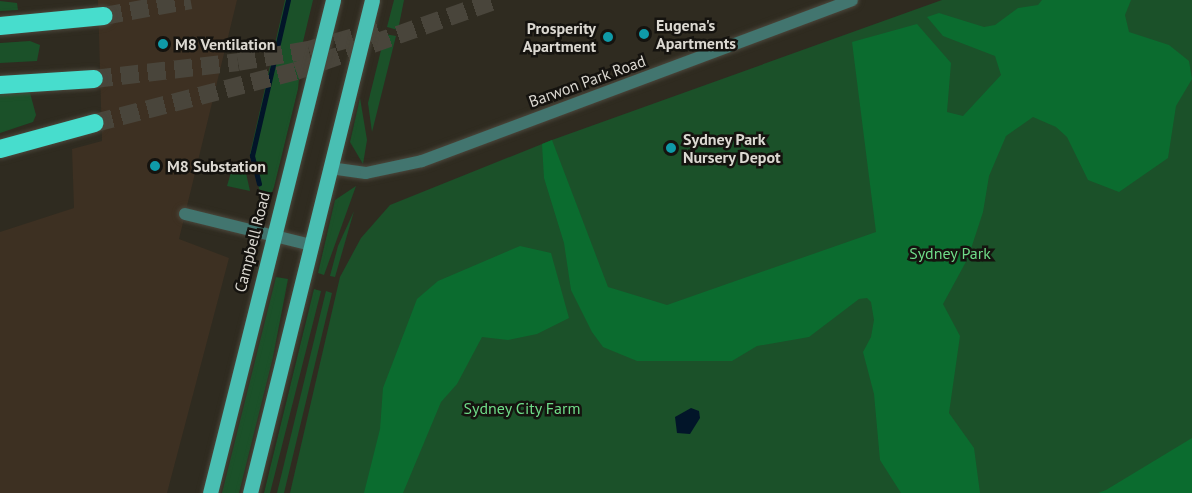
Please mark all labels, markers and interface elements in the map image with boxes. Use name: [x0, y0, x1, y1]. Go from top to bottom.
place label: Eugena's Apartments: [656, 15, 736, 53]
place label: Prosperity Apartment: [523, 18, 596, 56]
marker: Eugena's Apartments: [637, 27, 651, 41]
marker: Prosperity Apartment: [601, 30, 615, 44]
place label: M8 Ventilation: [175, 34, 276, 54]
marker: M8 Ventilation: [156, 37, 170, 51]
street label: Barwon Park Road: [526, 51, 648, 111]
place label: Sydney Park Nursery Depot: [683, 129, 781, 167]
marker: Sydney Park Nursery Depot: [664, 141, 678, 155]
place label: M8 Substation: [167, 156, 266, 176]
marker: M8 Substation: [148, 159, 162, 173]
street label: Campbell Road: [230, 190, 274, 294]
park label: Sydney Park: [909, 243, 991, 263]
park label: Sydney City Farm: [463, 398, 581, 418]

